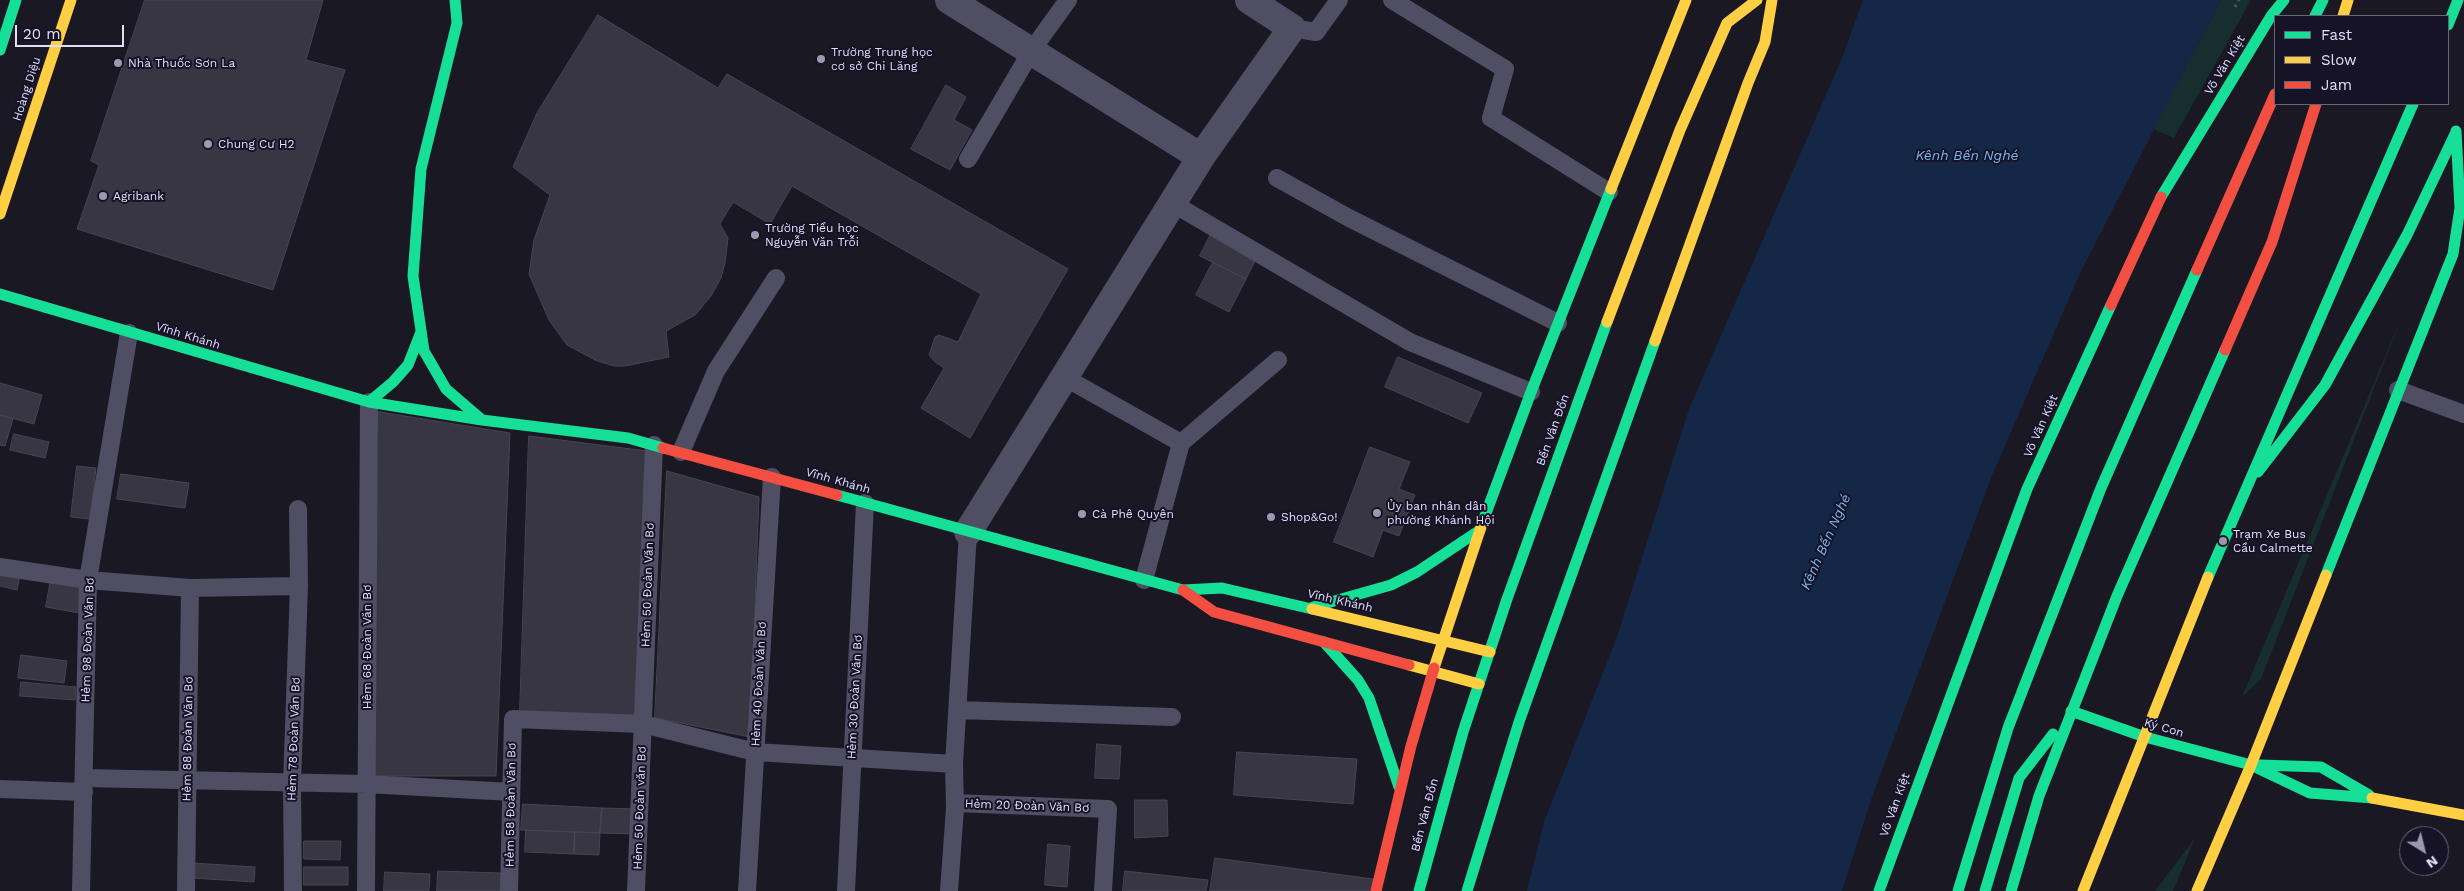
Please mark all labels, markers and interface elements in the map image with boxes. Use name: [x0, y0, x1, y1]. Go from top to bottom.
scale bar: [18, 15, 126, 47]
legend: [2274, 15, 2449, 105]
text: 20 m: [23, 25, 61, 43]
text: Fast: [2321, 26, 2352, 44]
street label: Võ Văn Kiệt: [2202, 33, 2248, 97]
place label: Trường Trung học cơ sở Chi Lăng: [831, 45, 933, 73]
text: Slow: [2321, 51, 2357, 69]
marker: Trường Trung học cơ sở Chi Lăng: [815, 53, 827, 65]
street label: Hoàng Diệu: [10, 55, 44, 123]
place label: Nhà Thuốc Sơn La: [128, 56, 235, 70]
marker: Nhà Thuốc Sơn La: [112, 57, 124, 69]
text: Jam: [2321, 76, 2352, 94]
place label: Chung Cư H2: [218, 137, 294, 151]
marker: Chung Cư H2: [202, 138, 214, 150]
water label: Kênh Bến Nghé: [1916, 148, 2018, 164]
place label: Agribank: [113, 189, 164, 203]
marker: Agribank: [97, 190, 109, 202]
place label: Trường Tiểu học Nguyễn Văn Trỗi: [765, 221, 859, 249]
marker: Trường Tiểu học Nguyễn Văn Trỗi: [749, 229, 761, 241]
street label: Vĩnh Khánh: [154, 319, 222, 353]
street label: Bến Vân Đồn: [1533, 392, 1573, 468]
street label: Võ Văn Kiệt: [2021, 393, 2061, 459]
street label: Vĩnh Khánh: [804, 465, 872, 497]
water label: Kênh Bến Nghé: [1797, 492, 1855, 592]
place label: Ủy ban nhân dân phường Khánh Hội: [1387, 499, 1495, 527]
place label: Cà Phê Quyên: [1092, 507, 1174, 521]
marker: Ủy ban nhân dân phường Khánh Hội: [1371, 507, 1383, 519]
marker: Cà Phê Quyên: [1076, 508, 1088, 520]
place label: Shop&Go!: [1281, 510, 1337, 524]
marker: Shop&Go!: [1265, 511, 1277, 523]
street label: Hẻm 50 Đoàn Văn Bơ: [639, 523, 657, 647]
place label: Trạm Xe Bus Cầu Calmette: [2233, 527, 2313, 555]
marker: Trạm Xe Bus Cầu Calmette: [2217, 535, 2229, 547]
street label: Hẻm 98 Đoàn Văn Bơ: [79, 577, 97, 703]
street label: Hẻm 68 Đoàn Văn Bơ: [360, 585, 374, 709]
street label: Vĩnh Khánh: [1306, 586, 1374, 616]
street label: Hẻm 40 Đoàn Văn Bơ: [749, 621, 769, 747]
street label: Hẻm 30 Đoàn Văn Bơ: [845, 634, 865, 760]
street label: Hẻm 88 Đoàn Văn Bơ: [180, 676, 196, 802]
street label: Hẻm 78 Đoàn Văn Bơ: [285, 677, 303, 801]
street label: Ký Con: [2143, 716, 2185, 740]
street label: Hẻm 58 Đoàn Văn Bơ: [503, 743, 519, 867]
street label: Hẻm 50 Đoàn văn Bơ: [631, 746, 649, 870]
street label: Võ Văn Kiệt: [1877, 771, 1913, 839]
street label: Bến Vân Đồn: [1408, 777, 1442, 853]
street label: Hẻm 20 Đoàn Văn Bơ: [965, 797, 1089, 815]
north arrow: [2399, 826, 2449, 876]
text: N: [2423, 853, 2441, 872]

